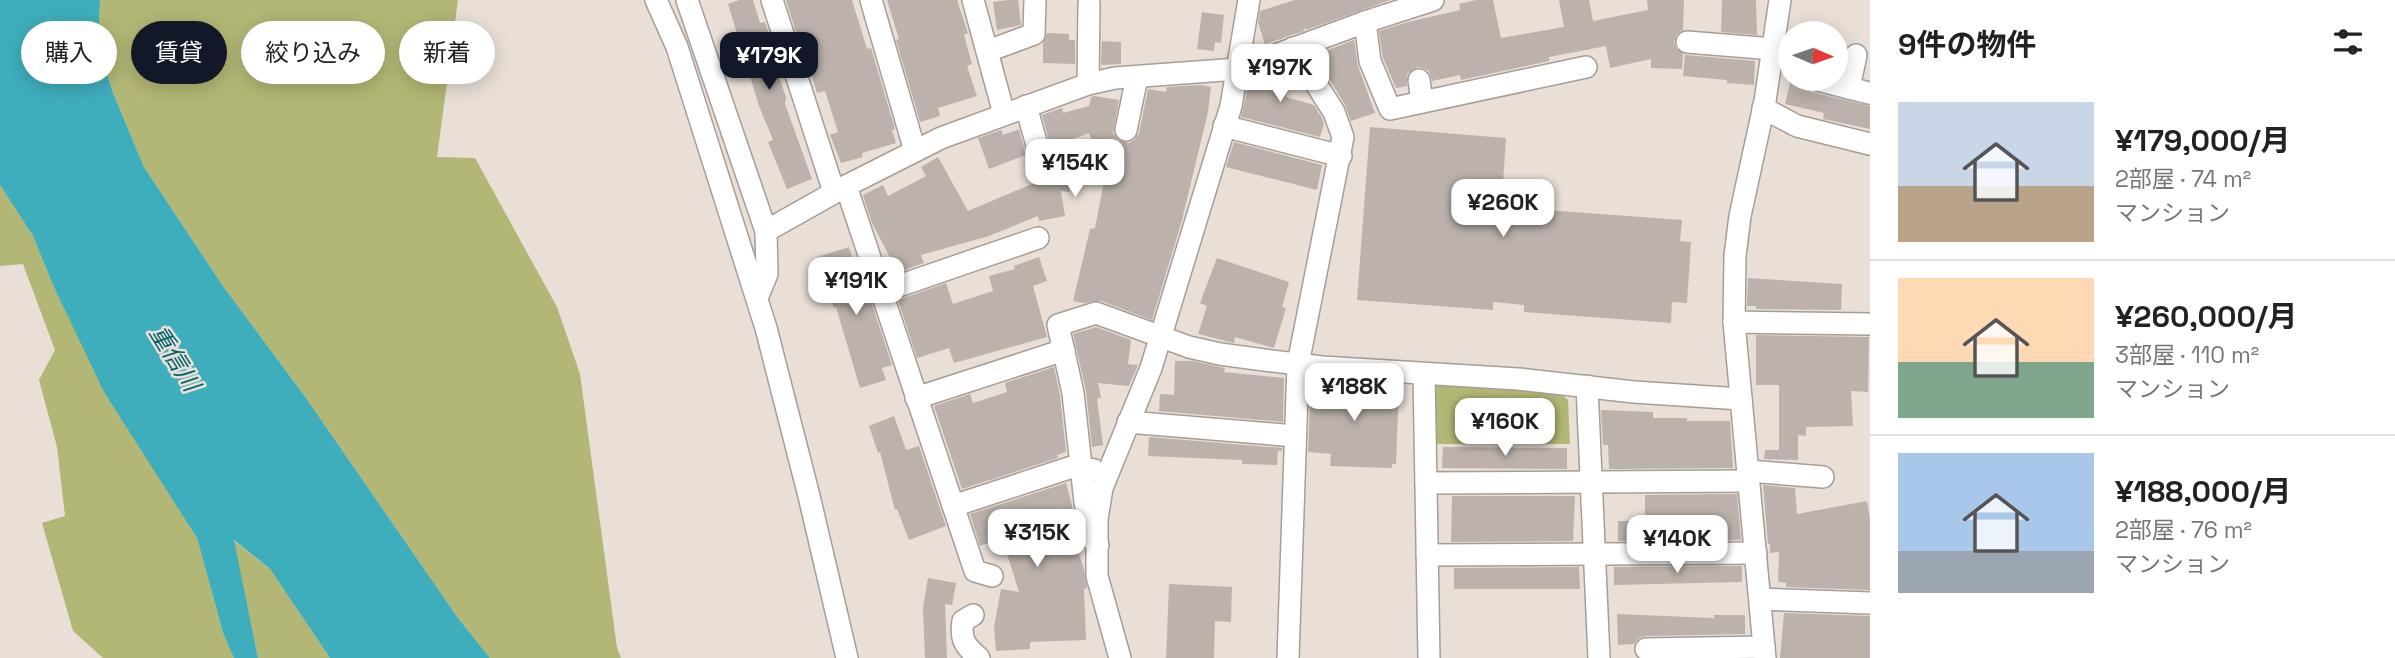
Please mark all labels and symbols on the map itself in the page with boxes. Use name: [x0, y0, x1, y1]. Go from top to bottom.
north arrow: [1778, 21, 1848, 91]
pin: ¥179K: [720, 32, 818, 92]
pin: ¥197K: [1231, 44, 1329, 104]
pin: ¥154K: [1026, 140, 1124, 199]
pin: ¥260K: [1454, 180, 1552, 239]
pin: ¥191K: [807, 258, 905, 317]
water label: 重信川: [143, 319, 209, 399]
pin: ¥188K: [1305, 364, 1403, 423]
pin: ¥160K: [1456, 398, 1554, 458]
pin: ¥315K: [988, 510, 1086, 569]
pin: ¥140K: [1628, 516, 1726, 575]

